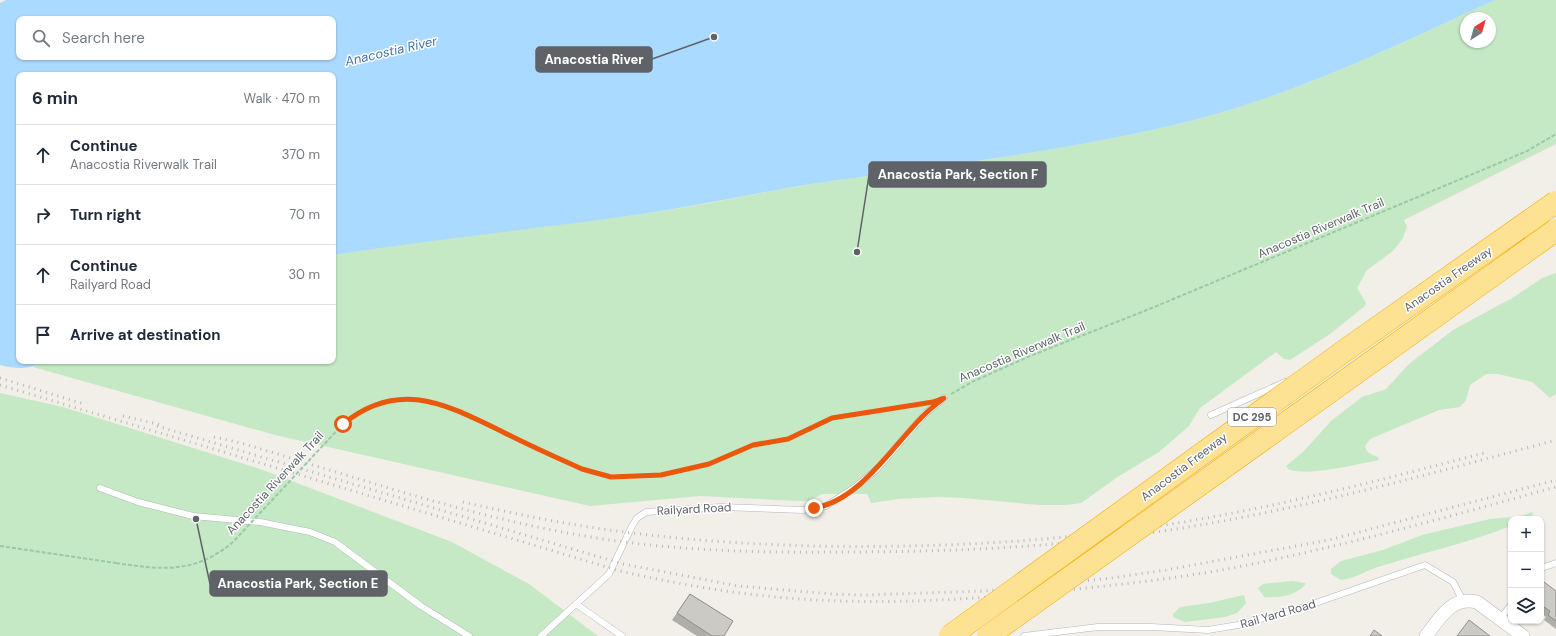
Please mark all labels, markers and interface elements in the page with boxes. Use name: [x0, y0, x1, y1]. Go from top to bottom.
north arrow: [1460, 12, 1496, 48]
search box: [16, 16, 336, 60]
icon: search: [30, 27, 52, 49]
text: Search here: [62, 28, 145, 48]
water label: Anacostia River: [342, 32, 440, 70]
callout: Anacostia River: [536, 47, 652, 72]
text: Anacostia River: [544, 51, 644, 68]
text: 6 min: [32, 87, 78, 109]
text: Walk · 470 m: [243, 90, 320, 107]
text: Continue: [70, 136, 138, 156]
icon: ahead: [32, 144, 54, 166]
text: 370 m: [282, 146, 320, 163]
text: Anacostia Riverwalk Trail: [70, 156, 217, 173]
callout: Anacostia Park, Section F: [869, 162, 1046, 187]
text: Anacostia Park, Section F: [878, 166, 1038, 183]
street label: Anacostia Riverwalk Trail: [1255, 194, 1387, 262]
icon: right: [32, 204, 54, 226]
text: Turn right: [70, 205, 141, 225]
text: 70 m: [289, 206, 320, 223]
street label: Anacostia Freeway: [1401, 242, 1496, 316]
text: Continue: [70, 256, 138, 276]
icon: ahead: [32, 264, 54, 286]
text: 30 m: [288, 266, 320, 283]
text: Railyard Road: [70, 276, 151, 293]
street label: Anacostia Riverwalk Trail: [956, 318, 1088, 386]
icon: arrive: [32, 324, 54, 346]
text: Arrive at destination: [70, 325, 221, 345]
road number: DC 295: [1228, 408, 1276, 426]
route start: [334, 415, 352, 433]
street label: Anacostia Riverwalk Trail: [223, 428, 327, 538]
street label: Anacostia Freeway: [1137, 429, 1231, 505]
street label: Railyard Road: [656, 499, 732, 519]
route end: [805, 499, 823, 517]
map controls: [1508, 516, 1544, 624]
button: +: [1508, 516, 1544, 552]
button: −: [1508, 552, 1544, 588]
callout: Anacostia Park, Section E: [210, 571, 387, 596]
text: Anacostia Park, Section E: [218, 575, 378, 592]
button: layers: [1508, 588, 1544, 624]
street label: Rail Yard Road: [1238, 596, 1318, 632]

